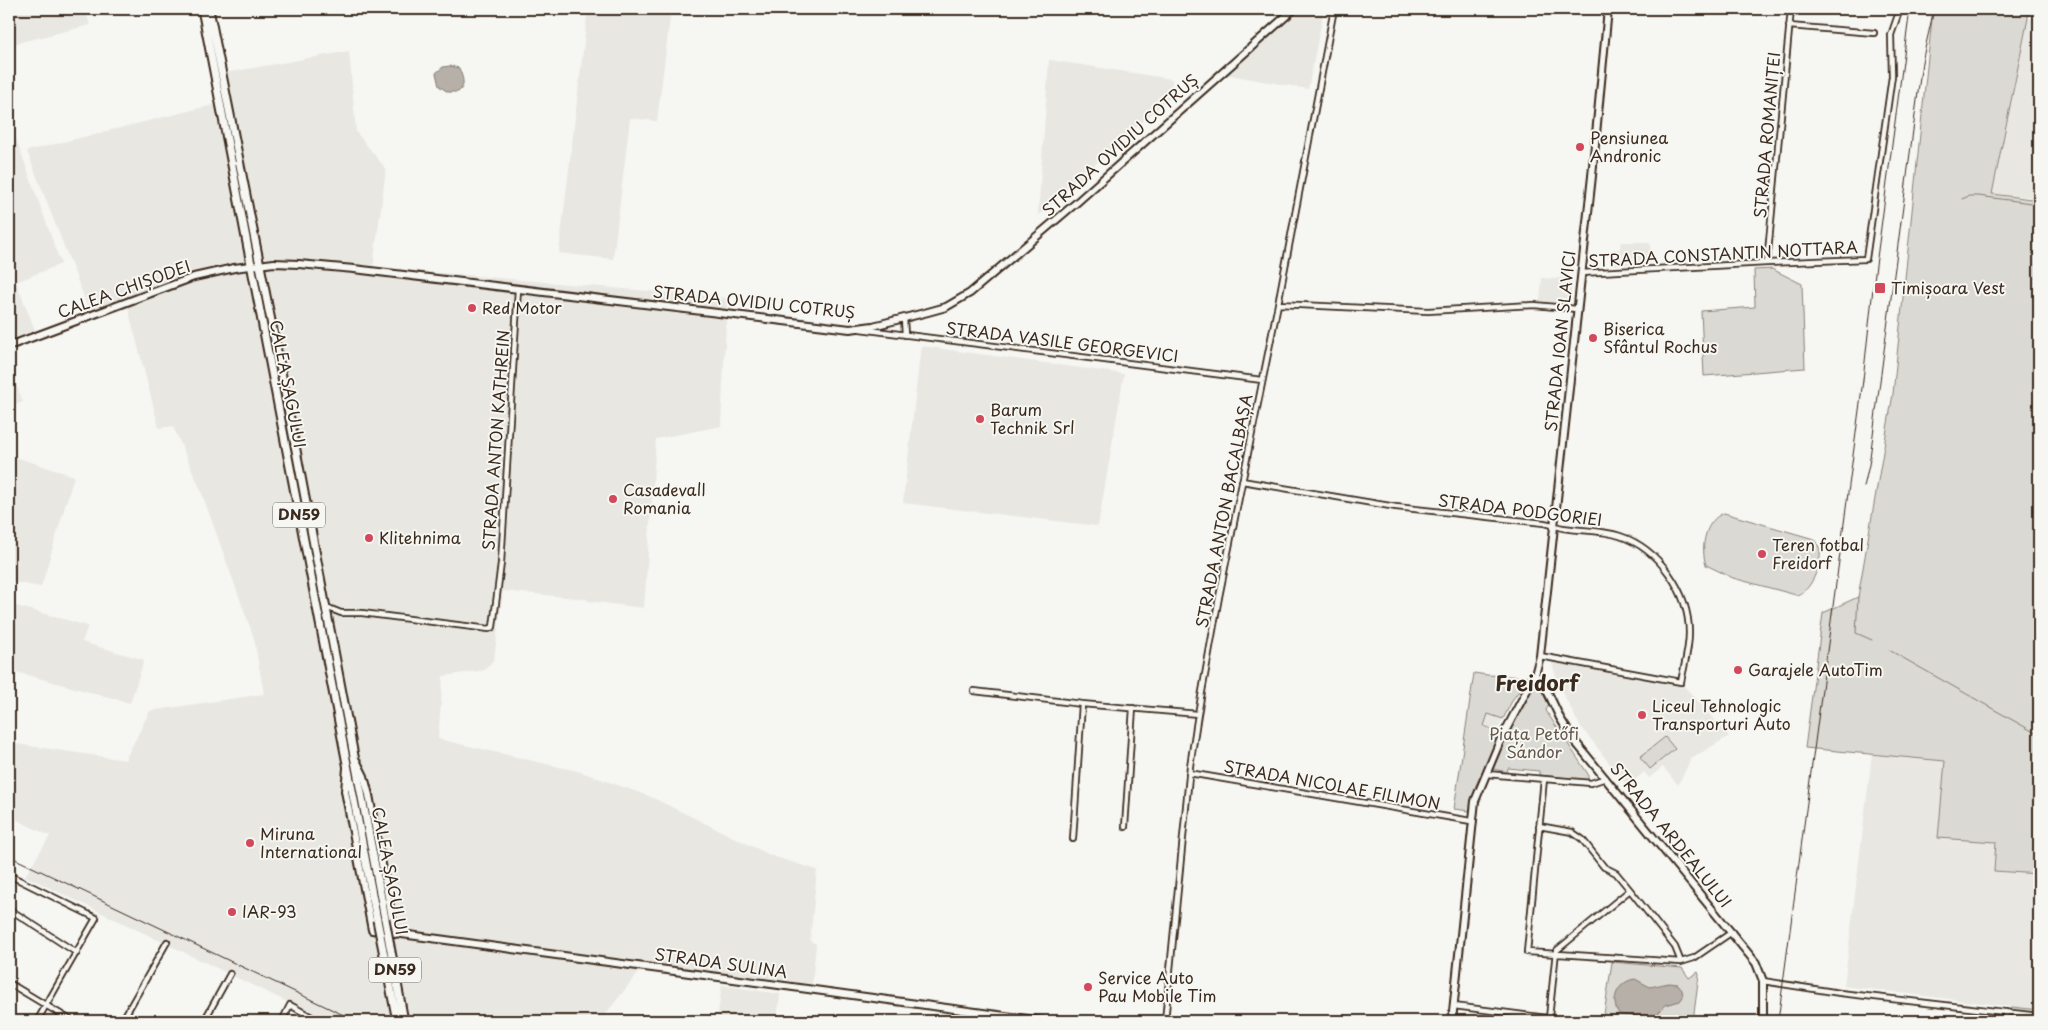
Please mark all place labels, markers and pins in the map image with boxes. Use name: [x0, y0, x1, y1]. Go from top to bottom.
place label: Pensiunea Andronic: [1590, 125, 1668, 167]
marker: Pensiunea Andronic: [1574, 141, 1586, 153]
place label: Timișoara Vest: [1891, 275, 2005, 299]
marker: Timișoara Vest: [1873, 281, 1887, 295]
place label: Red Motor: [482, 295, 562, 319]
marker: Red Motor: [466, 302, 478, 314]
place label: Biserica Sfântul Rochus: [1603, 316, 1717, 358]
marker: Biserica Sfântul Rochus: [1587, 332, 1599, 344]
place label: Barum Technik Srl: [990, 397, 1075, 439]
marker: Barum Technik Srl: [974, 413, 986, 425]
place label: Casadevall Romania: [623, 477, 706, 519]
marker: Casadevall Romania: [607, 493, 619, 505]
place label: Klitehnima: [379, 525, 461, 549]
marker: Klitehnima: [363, 532, 375, 544]
place label: Teren fotbal Freidorf: [1772, 532, 1864, 574]
marker: Teren fotbal Freidorf: [1756, 548, 1768, 560]
place label: Garajele AutoTim: [1748, 657, 1883, 681]
marker: Garajele AutoTim: [1732, 664, 1744, 676]
place label: Liceul Tehnologic Transporturi Auto: [1652, 693, 1791, 735]
marker: Liceul Tehnologic Transporturi Auto: [1636, 709, 1648, 721]
place label: Miruna International: [260, 821, 362, 863]
marker: Miruna International: [244, 837, 256, 849]
place label: IAR-93: [242, 899, 297, 923]
marker: IAR-93: [226, 906, 238, 918]
place label: Service Auto Pau Mobile Tim: [1098, 965, 1216, 1007]
marker: Service Auto Pau Mobile Tim: [1082, 981, 1094, 993]

